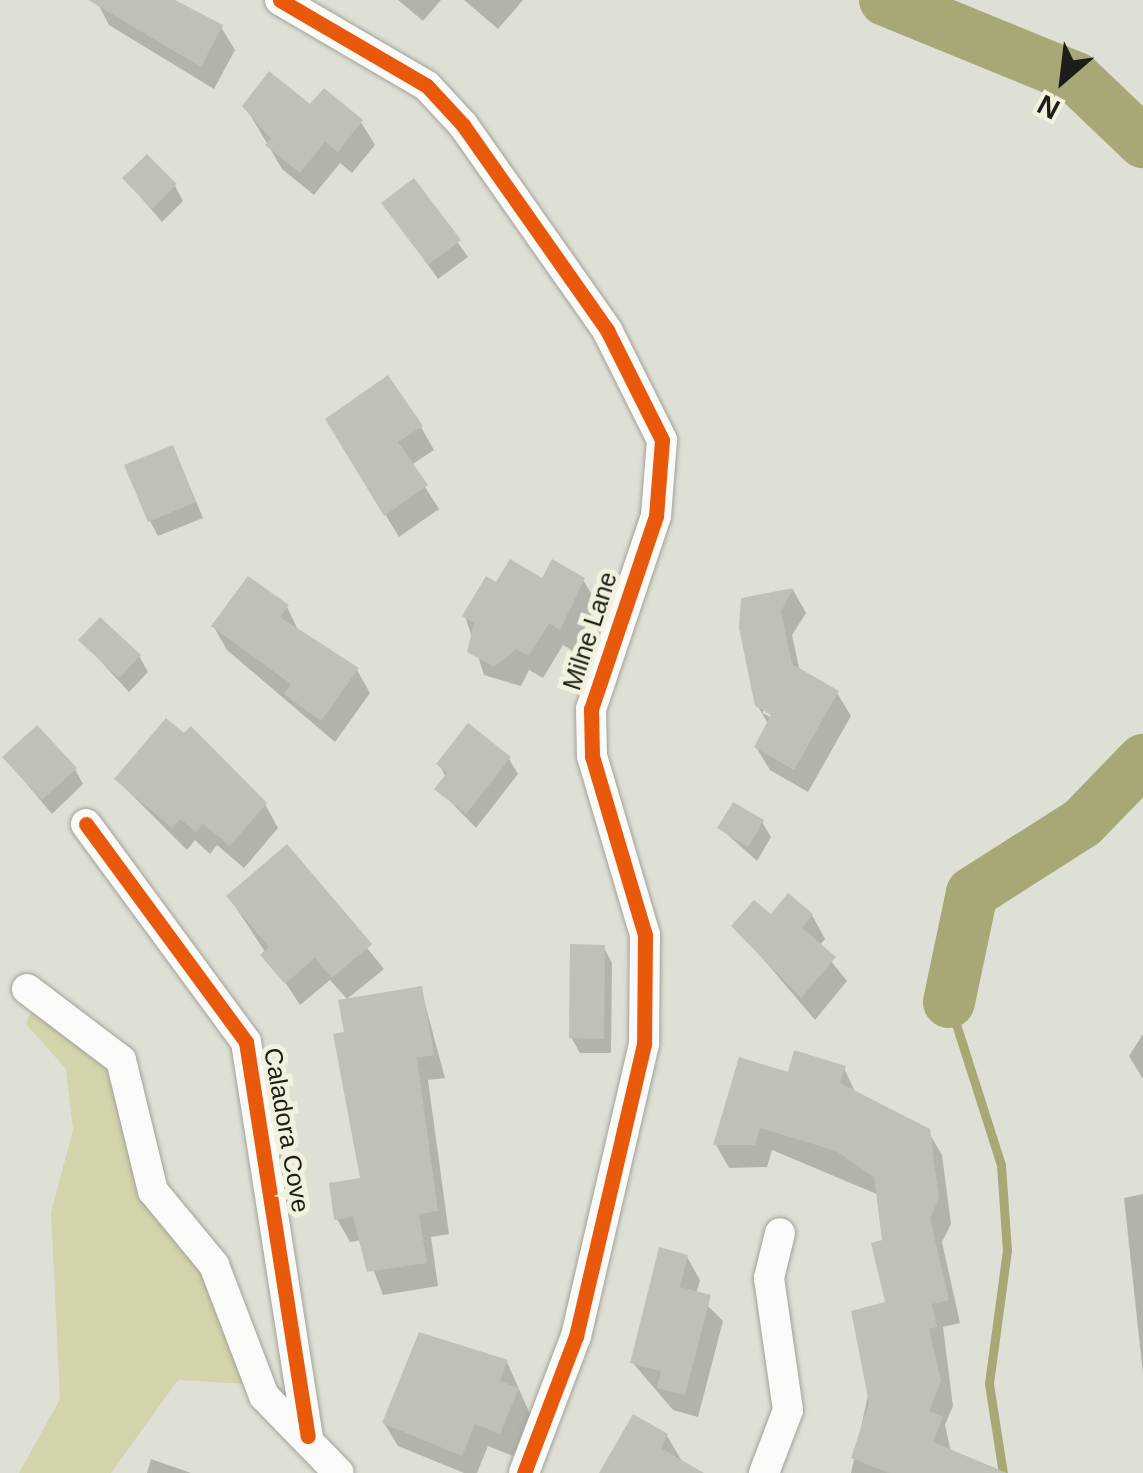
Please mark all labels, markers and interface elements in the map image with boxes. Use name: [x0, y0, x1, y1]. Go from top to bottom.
north arrow: [1013, 30, 1113, 130]
text: N: [1032, 88, 1065, 125]
street label: Milne Lane: [557, 568, 623, 694]
street label: Caladora Cove: [258, 1045, 316, 1215]

